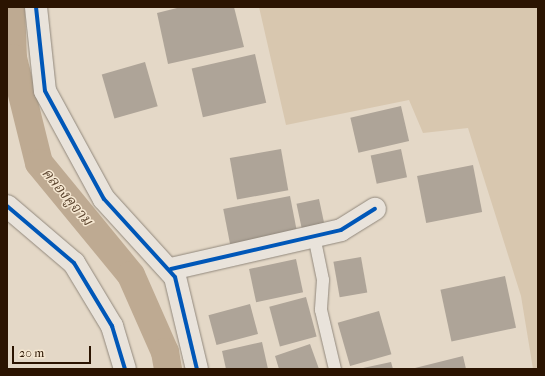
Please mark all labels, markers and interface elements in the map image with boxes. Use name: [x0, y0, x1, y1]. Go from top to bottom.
water label: คลองคูจาม: [38, 164, 96, 230]
scale bar: [14, 338, 93, 364]
text: 20 m: [19, 346, 44, 360]

